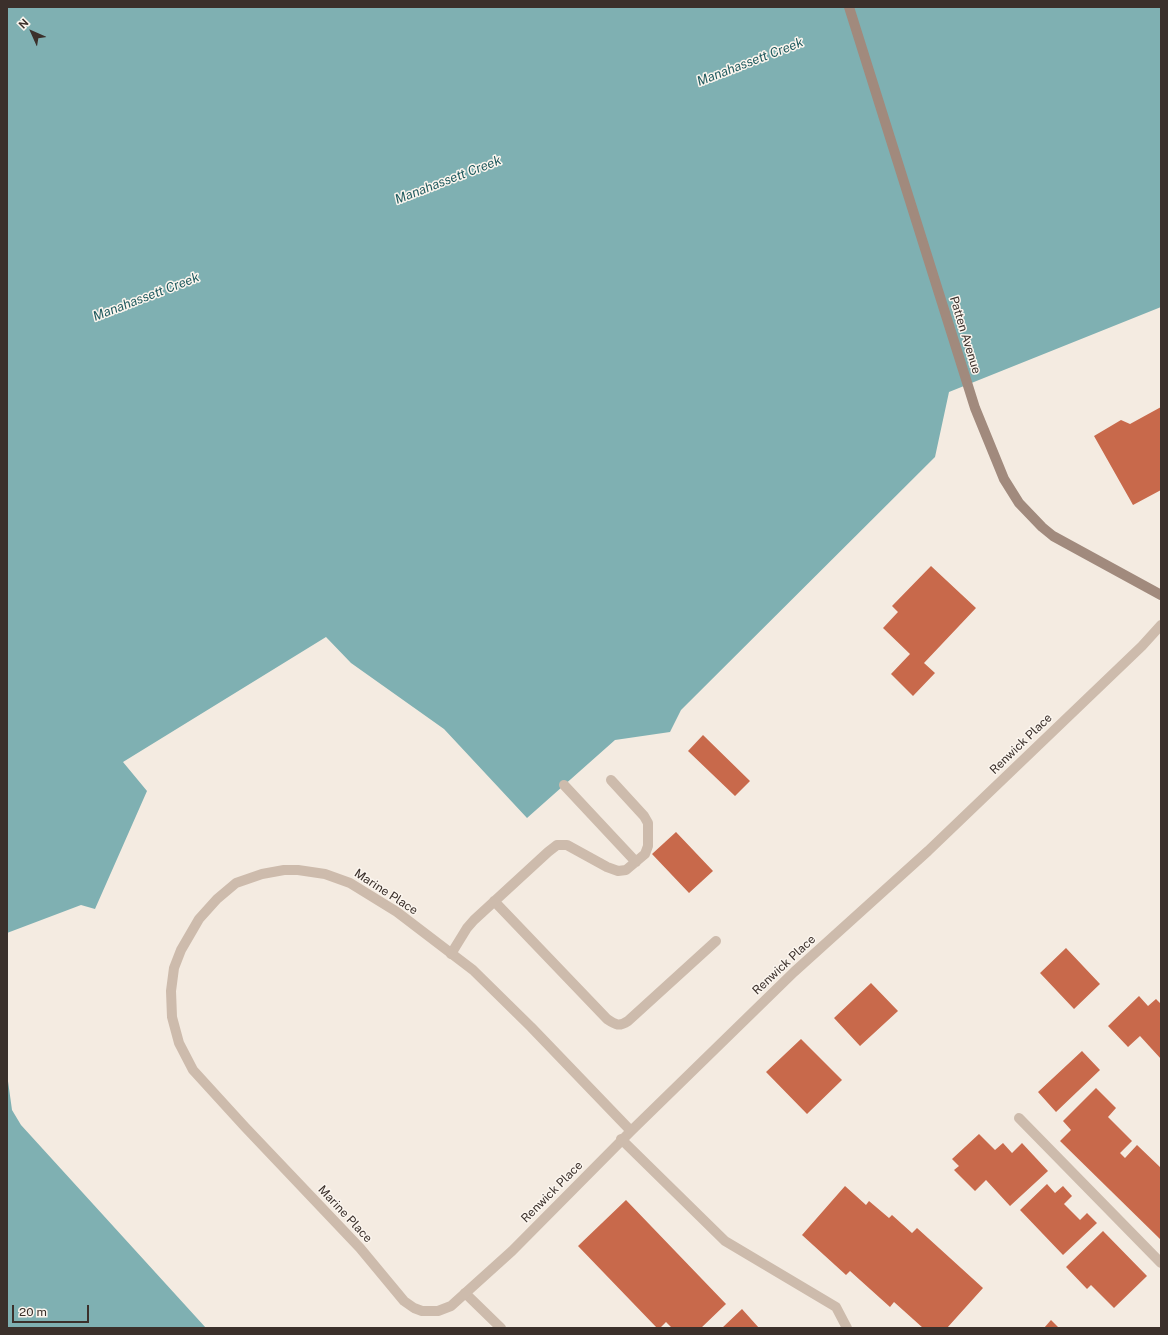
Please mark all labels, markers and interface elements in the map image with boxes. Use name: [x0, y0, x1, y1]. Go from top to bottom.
north arrow: [12, 12, 52, 52]
text: N: [16, 16, 31, 31]
water label: Manahassett Creek: [695, 35, 805, 89]
water label: Manahassett Creek: [393, 153, 503, 207]
water label: Manahassett Creek: [91, 270, 201, 324]
street label: Patten Avenue: [946, 294, 984, 376]
street label: Renwick Place: [987, 711, 1055, 777]
street label: Marine Place: [352, 866, 420, 918]
street label: Renwick Place: [749, 932, 819, 998]
street label: Renwick Place: [518, 1158, 586, 1226]
street label: Marine Place: [315, 1182, 375, 1246]
scale bar: [14, 1297, 91, 1323]
text: 20 m: [19, 1305, 47, 1319]

